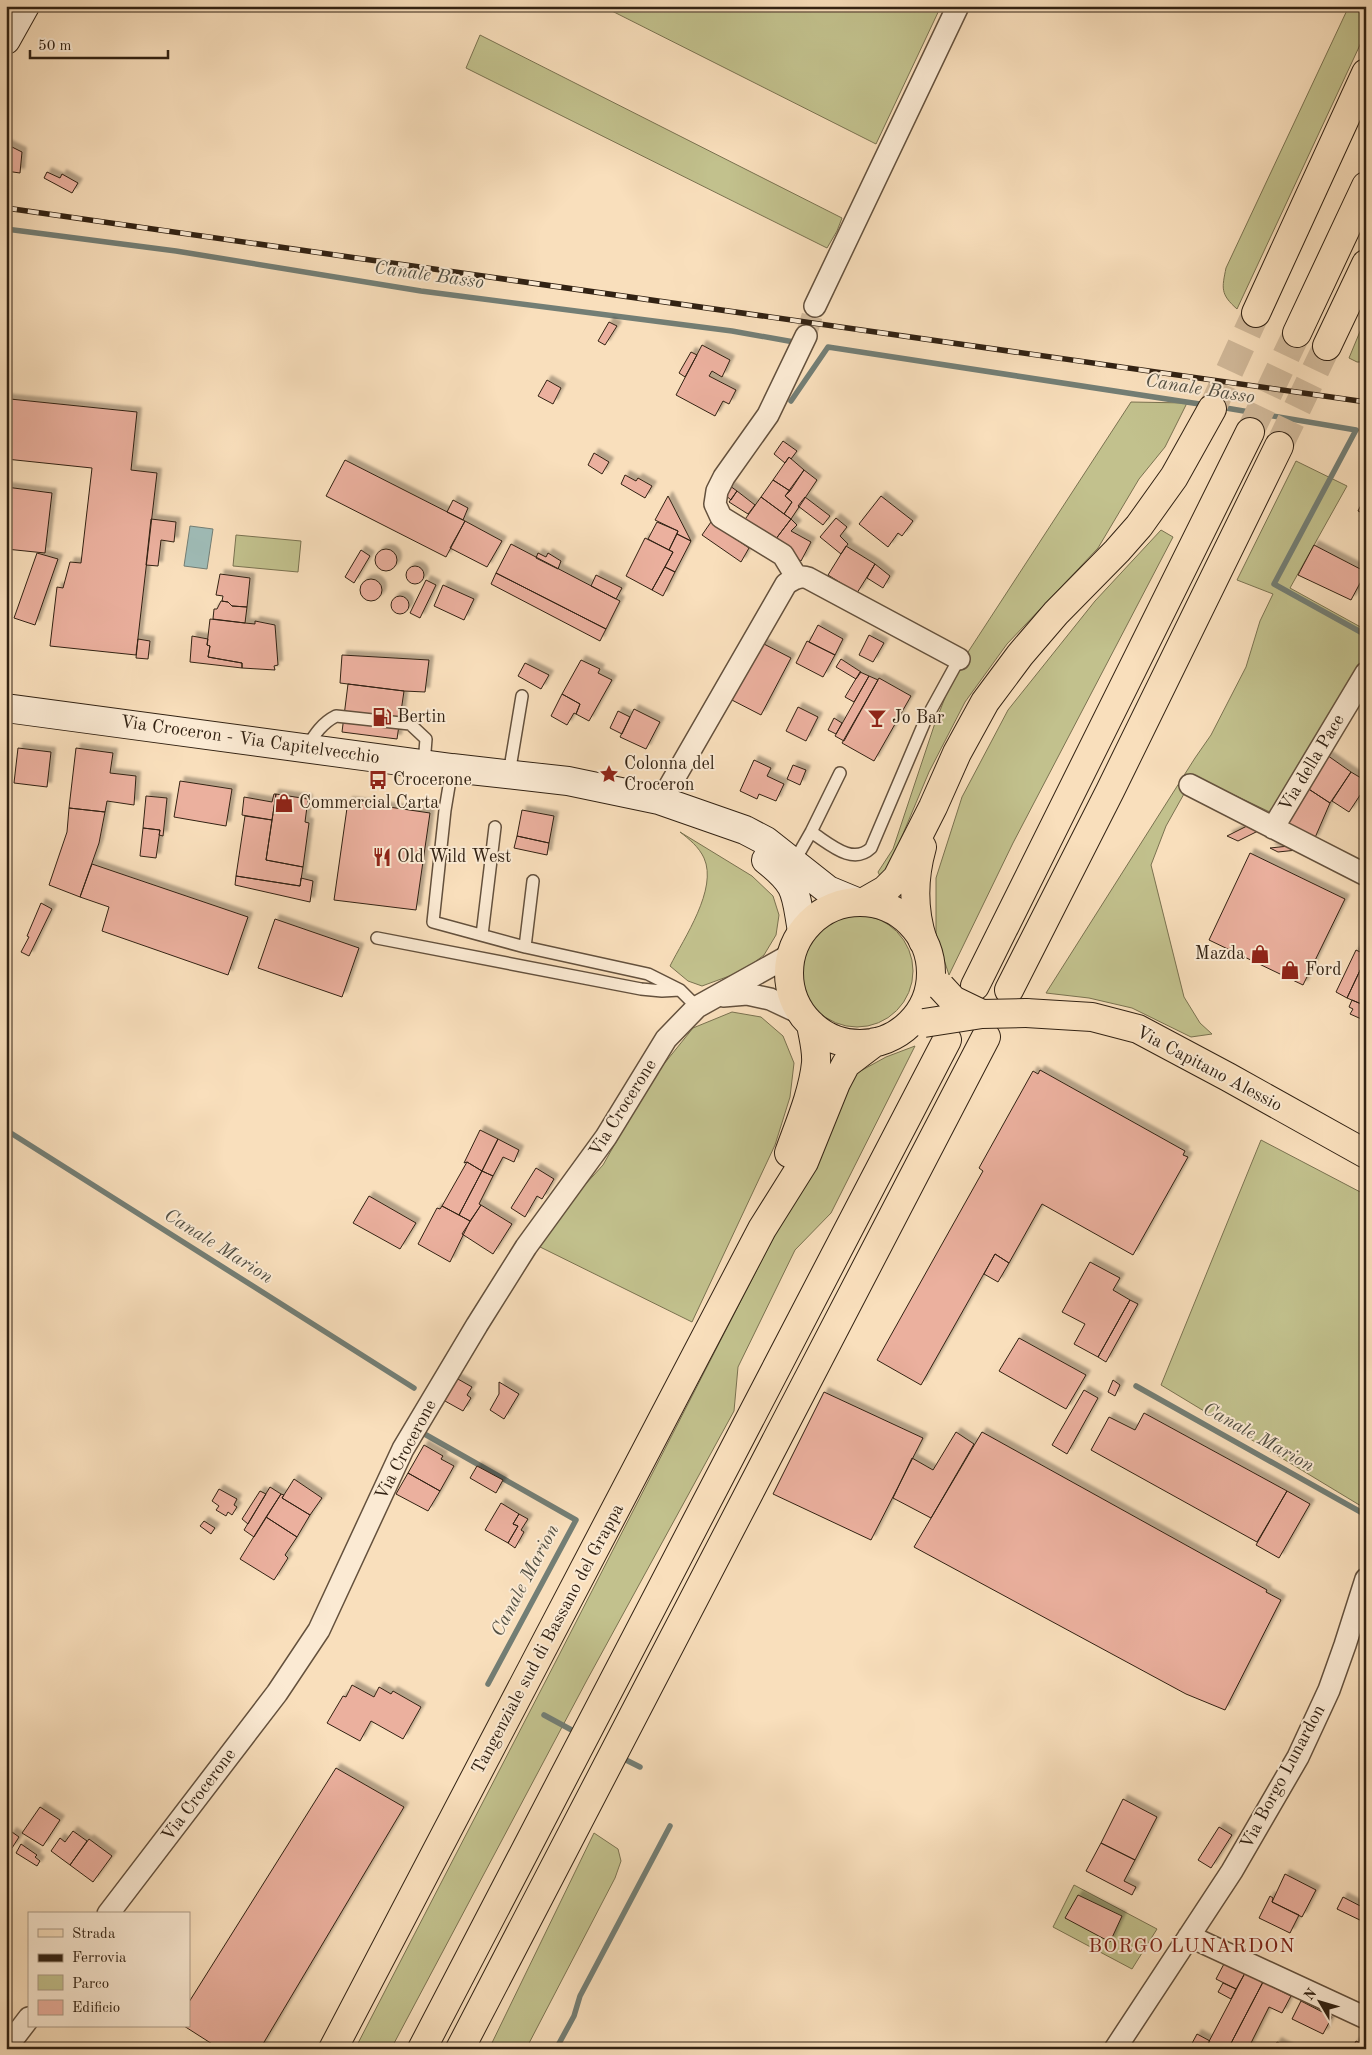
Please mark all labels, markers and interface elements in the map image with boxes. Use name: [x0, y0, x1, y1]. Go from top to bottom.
scale bar: [30, 28, 168, 60]
text: 50 m: [38, 39, 72, 54]
water label: Canale Basso: [373, 259, 485, 293]
water label: Canale Basso: [1144, 372, 1256, 408]
fuel station icon: Bertin: [371, 706, 393, 728]
bar icon: Jo Bar: [866, 707, 888, 729]
place label: Bertin: [397, 708, 446, 726]
place label: Jo Bar: [892, 709, 945, 727]
street label: Via della Pace: [1276, 711, 1348, 815]
street label: Via Croceron - Via Capitelvecchio: [119, 713, 381, 767]
place label: Colonna del Croceron: [624, 755, 715, 794]
place icon: Colonna del Croceron: [598, 763, 620, 785]
bus stop icon: Crocerone: [367, 769, 389, 791]
place label: Crocerone: [393, 771, 472, 789]
shop icon: Commercial Carta: [273, 792, 295, 814]
place label: Commercial Carta: [299, 794, 439, 812]
restaurant icon: Old Wild West: [371, 846, 393, 868]
place label: Old Wild West: [397, 848, 511, 866]
shop icon: Mazda: [1249, 943, 1271, 965]
place label: Mazda: [1195, 945, 1245, 963]
shop icon: Ford: [1279, 959, 1301, 981]
place label: Ford: [1305, 961, 1342, 979]
street label: Via Capitano Alessio: [1133, 1023, 1285, 1115]
street label: Via Crocerone: [586, 1056, 660, 1160]
water label: Canale Marion: [160, 1206, 276, 1288]
street label: Via Crocerone: [372, 1397, 440, 1503]
water label: Canale Marion: [1199, 1400, 1317, 1476]
street label: Tangenziale sud di Bassano del Grappa: [469, 1501, 627, 1777]
water label: Canale Marion: [489, 1522, 564, 1640]
street label: Via Borgo Lunardon: [1237, 1702, 1329, 1852]
street label: Via Crocerone: [159, 1745, 239, 1845]
legend: [28, 1912, 190, 2028]
text: Strada: [72, 1927, 116, 1942]
district label: BORGO LUNARDON: [1088, 1937, 1296, 1957]
text: Ferrovia: [72, 1951, 127, 1966]
text: Parco: [72, 1977, 109, 1992]
north arrow: [1294, 1978, 1344, 2028]
text: N: [1302, 1986, 1320, 2003]
text: Edificio: [72, 2001, 120, 2016]

